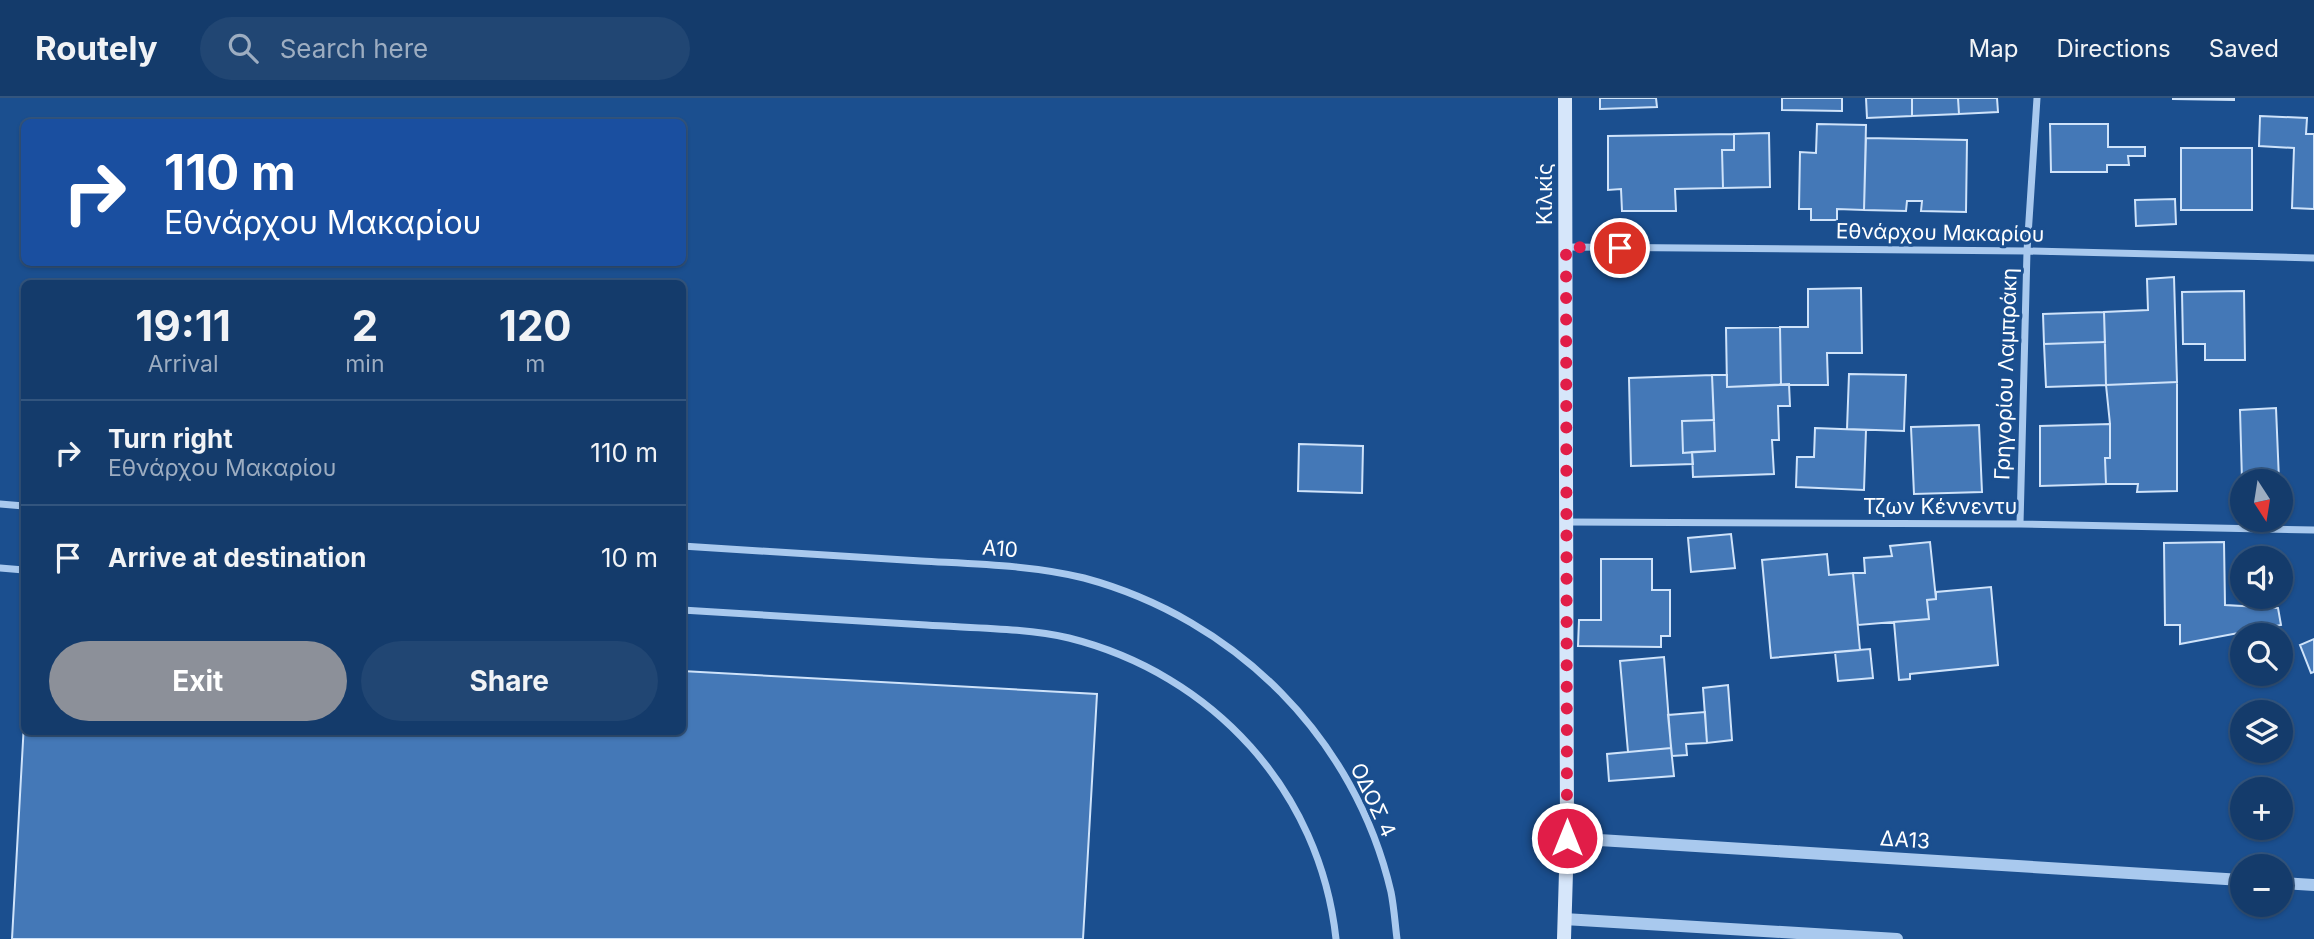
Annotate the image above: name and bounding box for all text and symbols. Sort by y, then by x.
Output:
search box [200,17,690,80]
text: Routely [35,28,158,68]
icon: search [224,29,262,67]
text: Search here [280,33,428,64]
text: Map [1969,34,2018,63]
text: Directions [2056,34,2171,63]
text: Saved [2209,34,2279,63]
text: 110 m [164,143,296,202]
icon: right [49,147,140,238]
street label: Κιλκίς [1532,163,1557,225]
text: Εθνάρχου Μακαρίου [164,203,482,242]
pin [1590,218,1650,278]
street label: Εθνάρχου Μακαρίου [1836,218,2044,247]
icon: arrive [1601,229,1639,267]
street label: Γρηγορίου Λαμπράκη [1989,267,2022,481]
text: 19:11 [135,300,231,351]
text: 2 [352,300,378,351]
text: 120 [499,300,572,351]
text: Arrival [148,350,218,378]
text: min [345,350,385,378]
text: m [525,350,545,378]
text: Turn right [108,423,233,454]
icon: right [49,434,87,472]
text: 110 m [590,437,658,468]
text: Εθνάρχου Μακαρίου [108,454,336,482]
north arrow [2230,469,2292,532]
map controls [2230,469,2293,917]
street label: Τζων Κέννεντυ [1863,494,2017,519]
street label: Α10 [981,534,1019,563]
icon: arrive [49,539,87,577]
text: Arrive at destination [108,542,367,573]
text: 10 m [601,542,658,573]
button: sound [2230,546,2293,609]
button: search [2230,623,2293,686]
button: Exit [49,641,347,721]
button: Share [361,641,658,721]
button: layers [2230,700,2293,763]
street label: ΟΔΟΣ 4 [1345,759,1401,841]
button: + [2230,777,2293,840]
position arrow [1530,801,1604,875]
street label: ΔΑ13 [1879,825,1931,854]
button: − [2230,854,2293,917]

